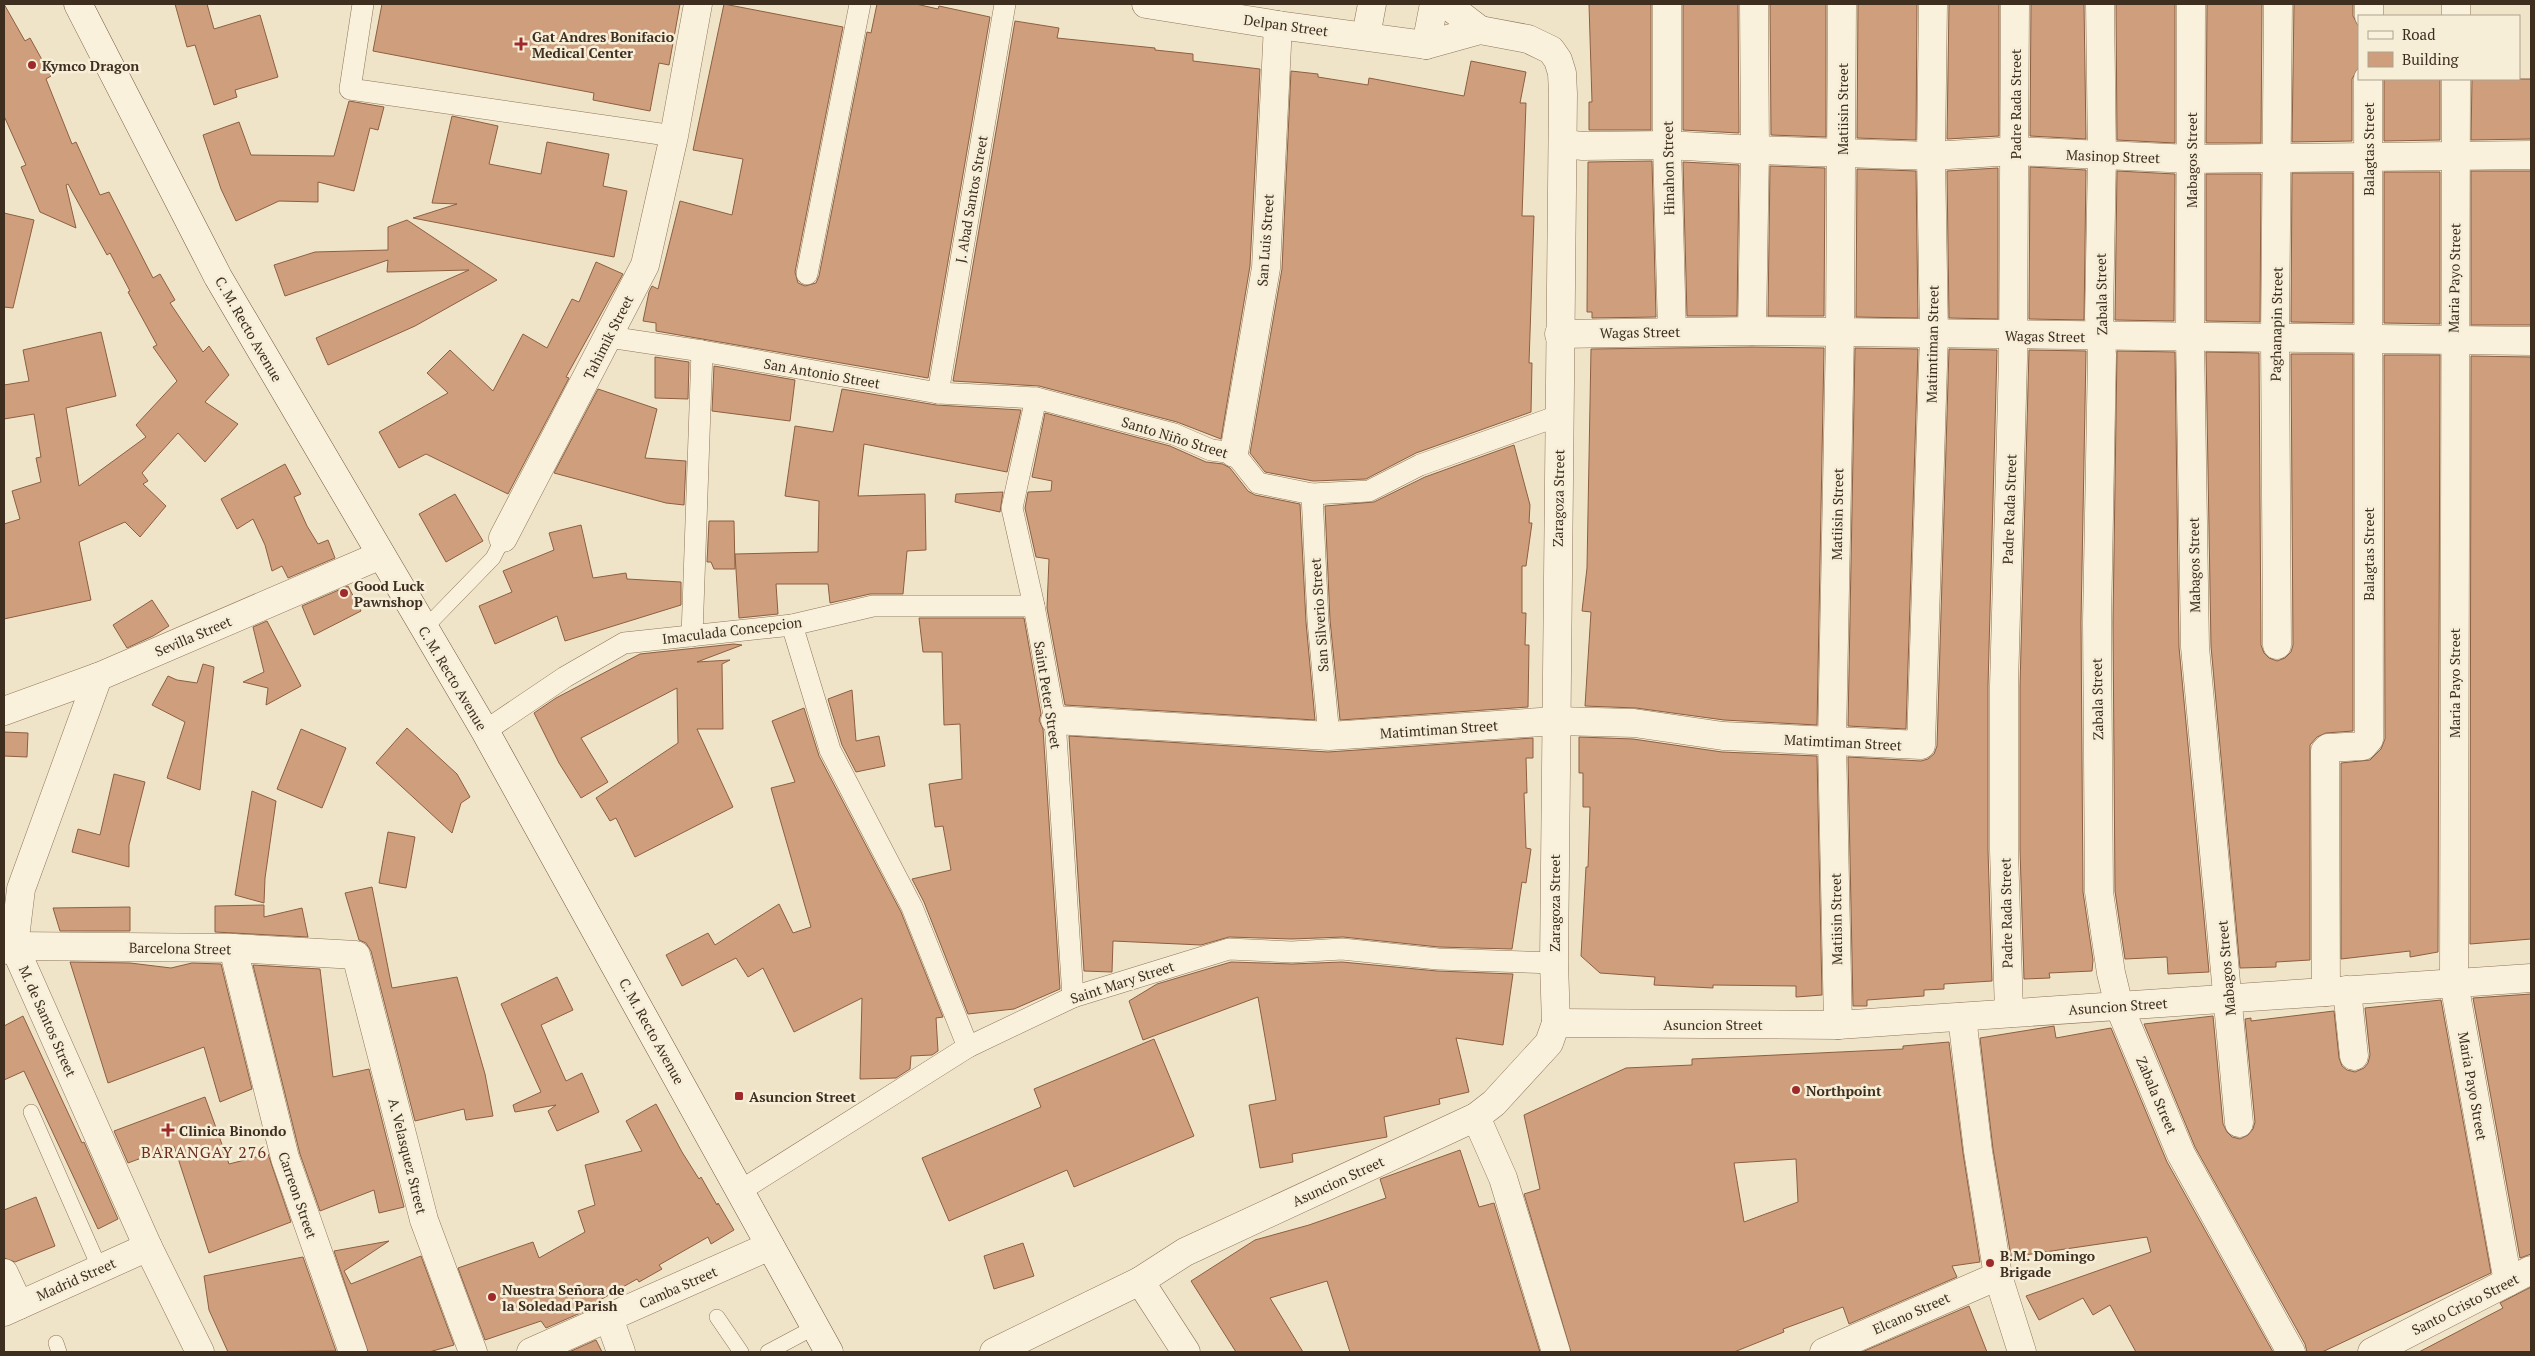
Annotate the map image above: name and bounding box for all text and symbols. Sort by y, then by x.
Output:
street label: Delpan Street [1242,10,1330,40]
legend [2358,15,2520,80]
text: Road [2402,24,2435,44]
place label: Gat Andres Bonifacio Medical Center [532,27,674,62]
marker: Gat Andres Bonifacio Medical Center [514,37,528,51]
street label: Padre Rada Street [2006,48,2025,159]
text: Building [2402,49,2460,69]
place label: Kymco Dragon [42,56,139,75]
marker: Kymco Dragon [26,59,38,71]
street label: Matiisin Street [1833,62,1852,155]
street label: Balagtas Street [2359,101,2378,196]
street label: Mabagos Street [2182,111,2201,208]
street label: Hinahon Street [1658,120,1678,216]
street label: J. Abad Santos Street [950,133,992,264]
street label: Masinop Street [2066,145,2161,167]
street label: San Luis Street [1252,192,1278,287]
street label: Maria Payo Street [2444,222,2464,333]
street label: Zabala Street [2091,252,2111,335]
street label: Paghanapin Street [2266,266,2287,381]
street label: C. M. Recto Avenue [211,273,287,385]
street label: Matimtiman Street [1921,284,1943,403]
street label: Tahimik Street [579,291,638,382]
street label: Wagas Street [1600,322,1681,342]
street label: Wagas Street [2005,326,2086,346]
street label: San Antonio Street [762,353,882,393]
street label: Santo Niño Street [1119,412,1231,462]
street label: Zaragoza Street [1548,448,1568,547]
street label: Padre Rada Street [1998,453,2020,565]
street label: Matiisin Street [1827,467,1847,560]
street label: Balagtas Street [2359,506,2378,601]
street label: Mabagos Street [2184,516,2204,613]
street label: San Silverio Street [1305,557,1332,673]
place label: Good Luck Pawnshop [354,576,425,611]
marker: Good Luck Pawnshop [338,587,350,599]
street label: Sevilla Street [152,611,235,661]
street label: Imaculada Concepcion [661,612,804,648]
street label: C. M. Recto Avenue [414,622,492,734]
street label: Maria Payo Street [2445,627,2464,738]
street label: Saint Peter Street [1030,640,1066,751]
street label: Zabala Street [2087,657,2107,740]
street label: Matimtiman Street [1379,715,1499,743]
street label: Matimtiman Street [1783,729,1903,755]
street label: Zaragoza Street [1545,853,1564,952]
street label: Padre Rada Street [1996,857,2016,968]
street label: Matiisin Street [1826,872,1846,965]
street label: Mabagos Street [2212,919,2240,1017]
street label: Barcelona Street [129,938,232,958]
street label: Saint Mary Street [1068,956,1177,1008]
street label: M. de Santos Street [15,962,81,1080]
street label: C. M. Recto Avenue [615,974,689,1088]
street label: Asuncion Street [2068,993,2169,1019]
street label: Asuncion Street [1663,1015,1764,1034]
street label: Maria Payo Street [2454,1030,2492,1143]
street label: Zabala Street [2132,1053,2182,1137]
place label: Northpoint [1806,1081,1882,1100]
marker: Northpoint [1790,1084,1802,1096]
place label: Asuncion Street [749,1087,856,1106]
marker: Asuncion Street [733,1090,745,1102]
street label: A. Velasquez Street [384,1096,432,1217]
place label: Clinica Binondo [179,1121,286,1140]
marker: Clinica Binondo [161,1123,175,1137]
district label: BARANGAY 276 [141,1141,267,1163]
street label: Carreon Street [274,1149,322,1242]
street label: Asuncion Street [1289,1151,1388,1211]
place label: B.M. Domingo Brigade [2000,1246,2095,1281]
street label: Madrid Street [33,1253,119,1305]
marker: B.M. Domingo Brigade [1984,1257,1996,1269]
street label: Camba Street [636,1261,721,1313]
street label: Santo Cristo Street [2408,1268,2522,1339]
place label: Nuestra Señora de la Soledad Parish [502,1280,625,1315]
street label: Elcano Street [1869,1287,1953,1339]
marker: Nuestra Señora de la Soledad Parish [486,1291,498,1303]

